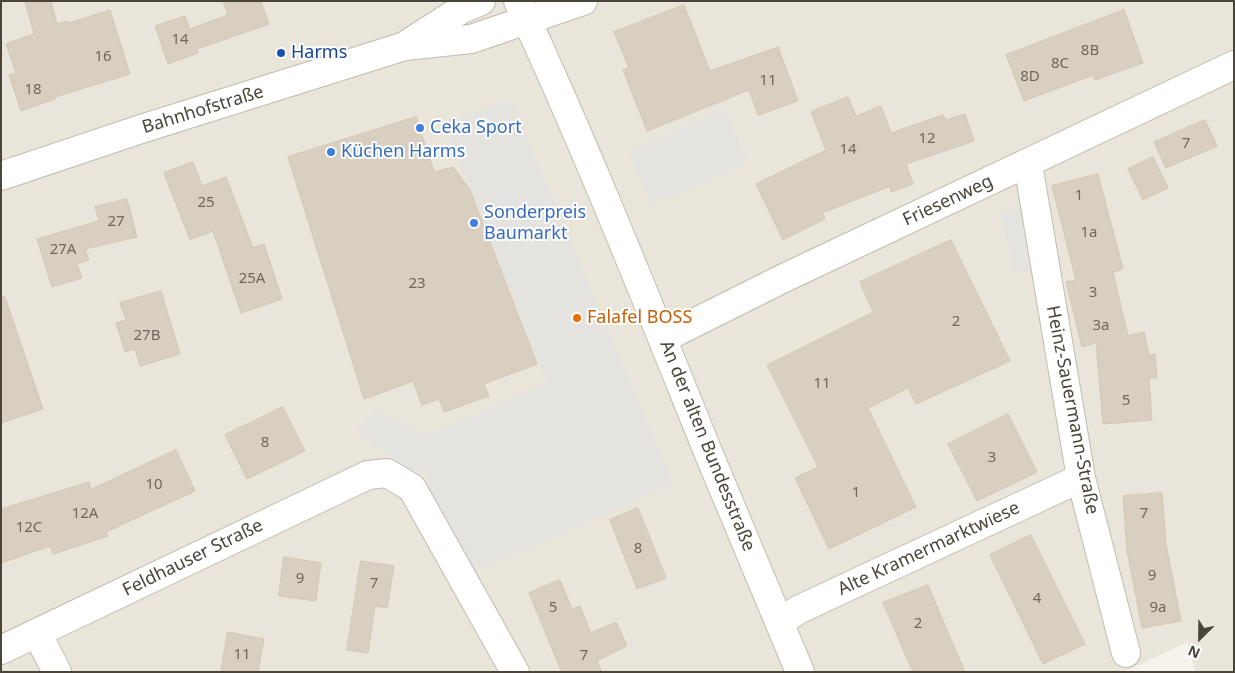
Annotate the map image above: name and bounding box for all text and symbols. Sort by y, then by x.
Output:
house number: 14 [171,31,189,49]
place label: Harms [291,42,347,64]
house number: 8B [1081,42,1099,60]
marker: Harms [275,47,287,59]
house number: 16 [94,48,112,66]
house number: 8C [1051,55,1069,73]
house number: 8D [1020,68,1040,86]
house number: 11 [759,72,777,90]
house number: 18 [24,81,42,99]
street label: Bahnhofstraße [140,81,266,139]
place label: Ceka Sport [430,117,522,139]
marker: Ceka Sport [414,122,426,134]
house number: 12 [918,130,936,148]
house number: 7 [1182,135,1190,153]
place label: Küchen Harms [341,141,465,163]
house number: 14 [839,141,857,159]
marker: Küchen Harms [325,146,337,158]
street label: Friesenweg [900,171,996,231]
house number: 1 [1075,187,1083,205]
house number: 25 [197,194,215,212]
place label: Sonderpreis Baumarkt [484,202,586,244]
house number: 27 [107,213,125,231]
marker: Sonderpreis Baumarkt [468,217,480,229]
house number: 1a [1081,224,1097,242]
house number: 27A [50,241,76,259]
house number: 25A [239,270,265,288]
house number: 23 [408,275,426,293]
house number: 3 [1089,284,1097,302]
street label: Heinz-Sauermann-Straße [1041,304,1103,516]
place label: Falafel BOSS [587,307,692,329]
marker: Falafel BOSS [571,312,583,324]
house number: 2 [952,313,960,331]
house number: 3a [1093,317,1109,335]
house number: 27B [134,327,160,345]
street label: An der alten Bundesstraße [655,337,759,555]
house number: 11 [813,375,831,393]
house number: 5 [1122,392,1130,410]
house number: 8 [261,434,269,452]
house number: 3 [988,449,996,467]
house number: 10 [145,476,163,494]
house number: 1 [852,484,860,502]
street label: Alte Kramermarktwiese [835,497,1023,601]
house number: 12A [72,505,98,523]
house number: 7 [1140,505,1148,523]
street label: Feldhauser Straße [119,515,267,601]
house number: 12C [16,519,42,537]
house number: 8 [634,540,642,558]
house number: 9 [1148,567,1156,585]
house number: 9 [296,570,304,588]
house number: 7 [370,575,378,593]
house number: 4 [1033,590,1041,608]
house number: 5 [549,599,557,617]
house number: 9a [1150,599,1166,617]
north arrow [1175,613,1225,663]
house number: 2 [914,615,922,633]
text: N [1185,641,1203,663]
house number: 11 [233,646,251,664]
house number: 7 [580,647,588,665]

